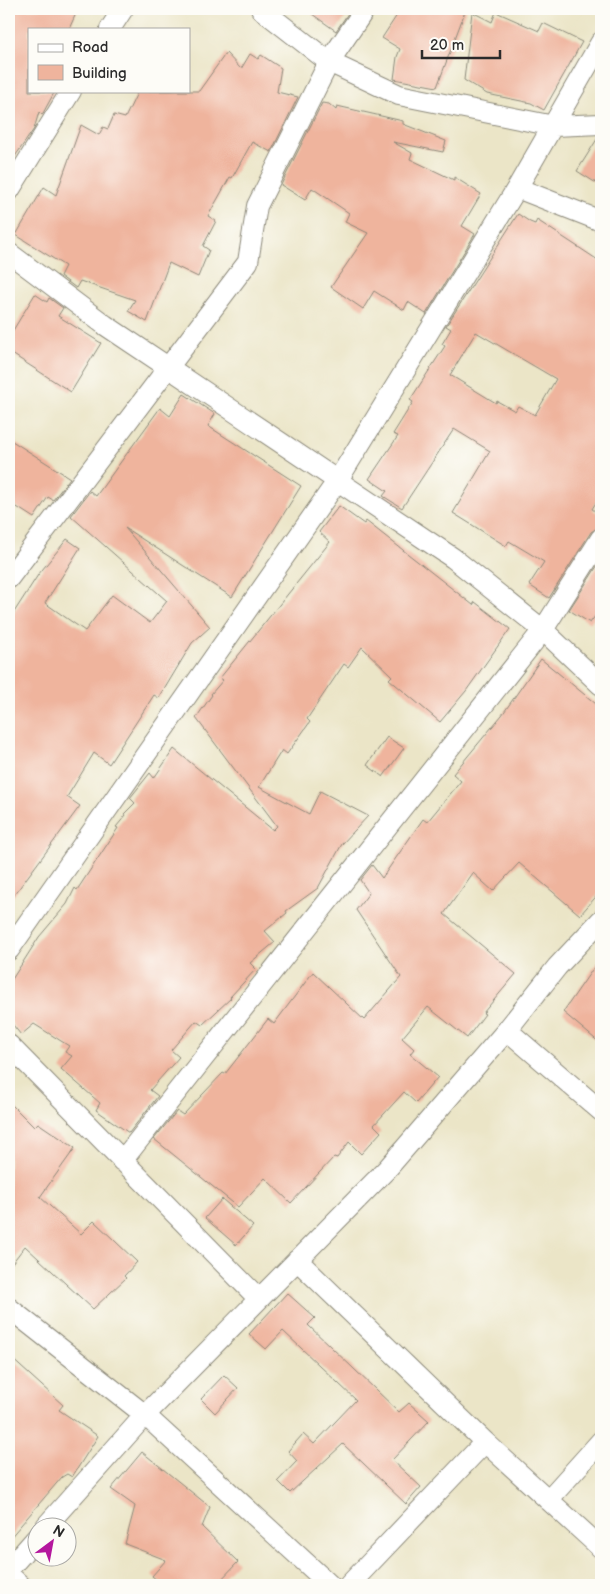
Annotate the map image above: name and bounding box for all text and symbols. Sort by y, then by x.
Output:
legend [28,28,190,92]
scale bar [422,28,500,60]
text: 20 m [430,36,464,55]
text: Road [72,38,108,57]
text: Building [72,64,127,83]
north arrow [28,1516,78,1566]
text: N [50,1521,68,1541]

